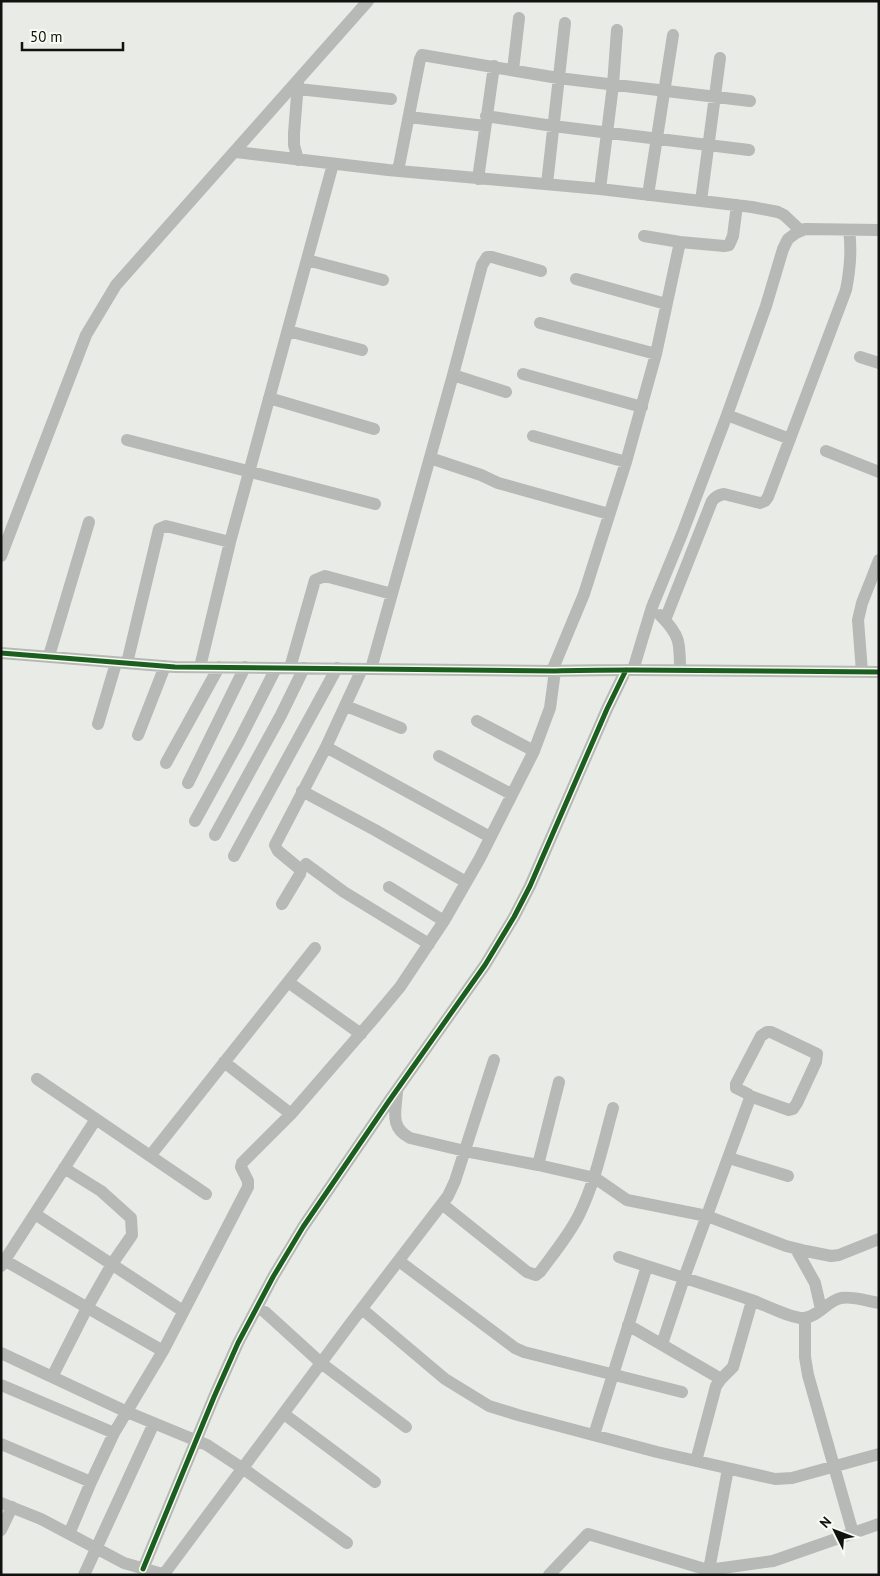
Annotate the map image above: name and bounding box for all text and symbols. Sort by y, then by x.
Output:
scale bar [22,20,124,52]
text: 50 m [30,27,63,46]
north arrow [810,1506,860,1556]
text: N [816,1513,835,1532]

